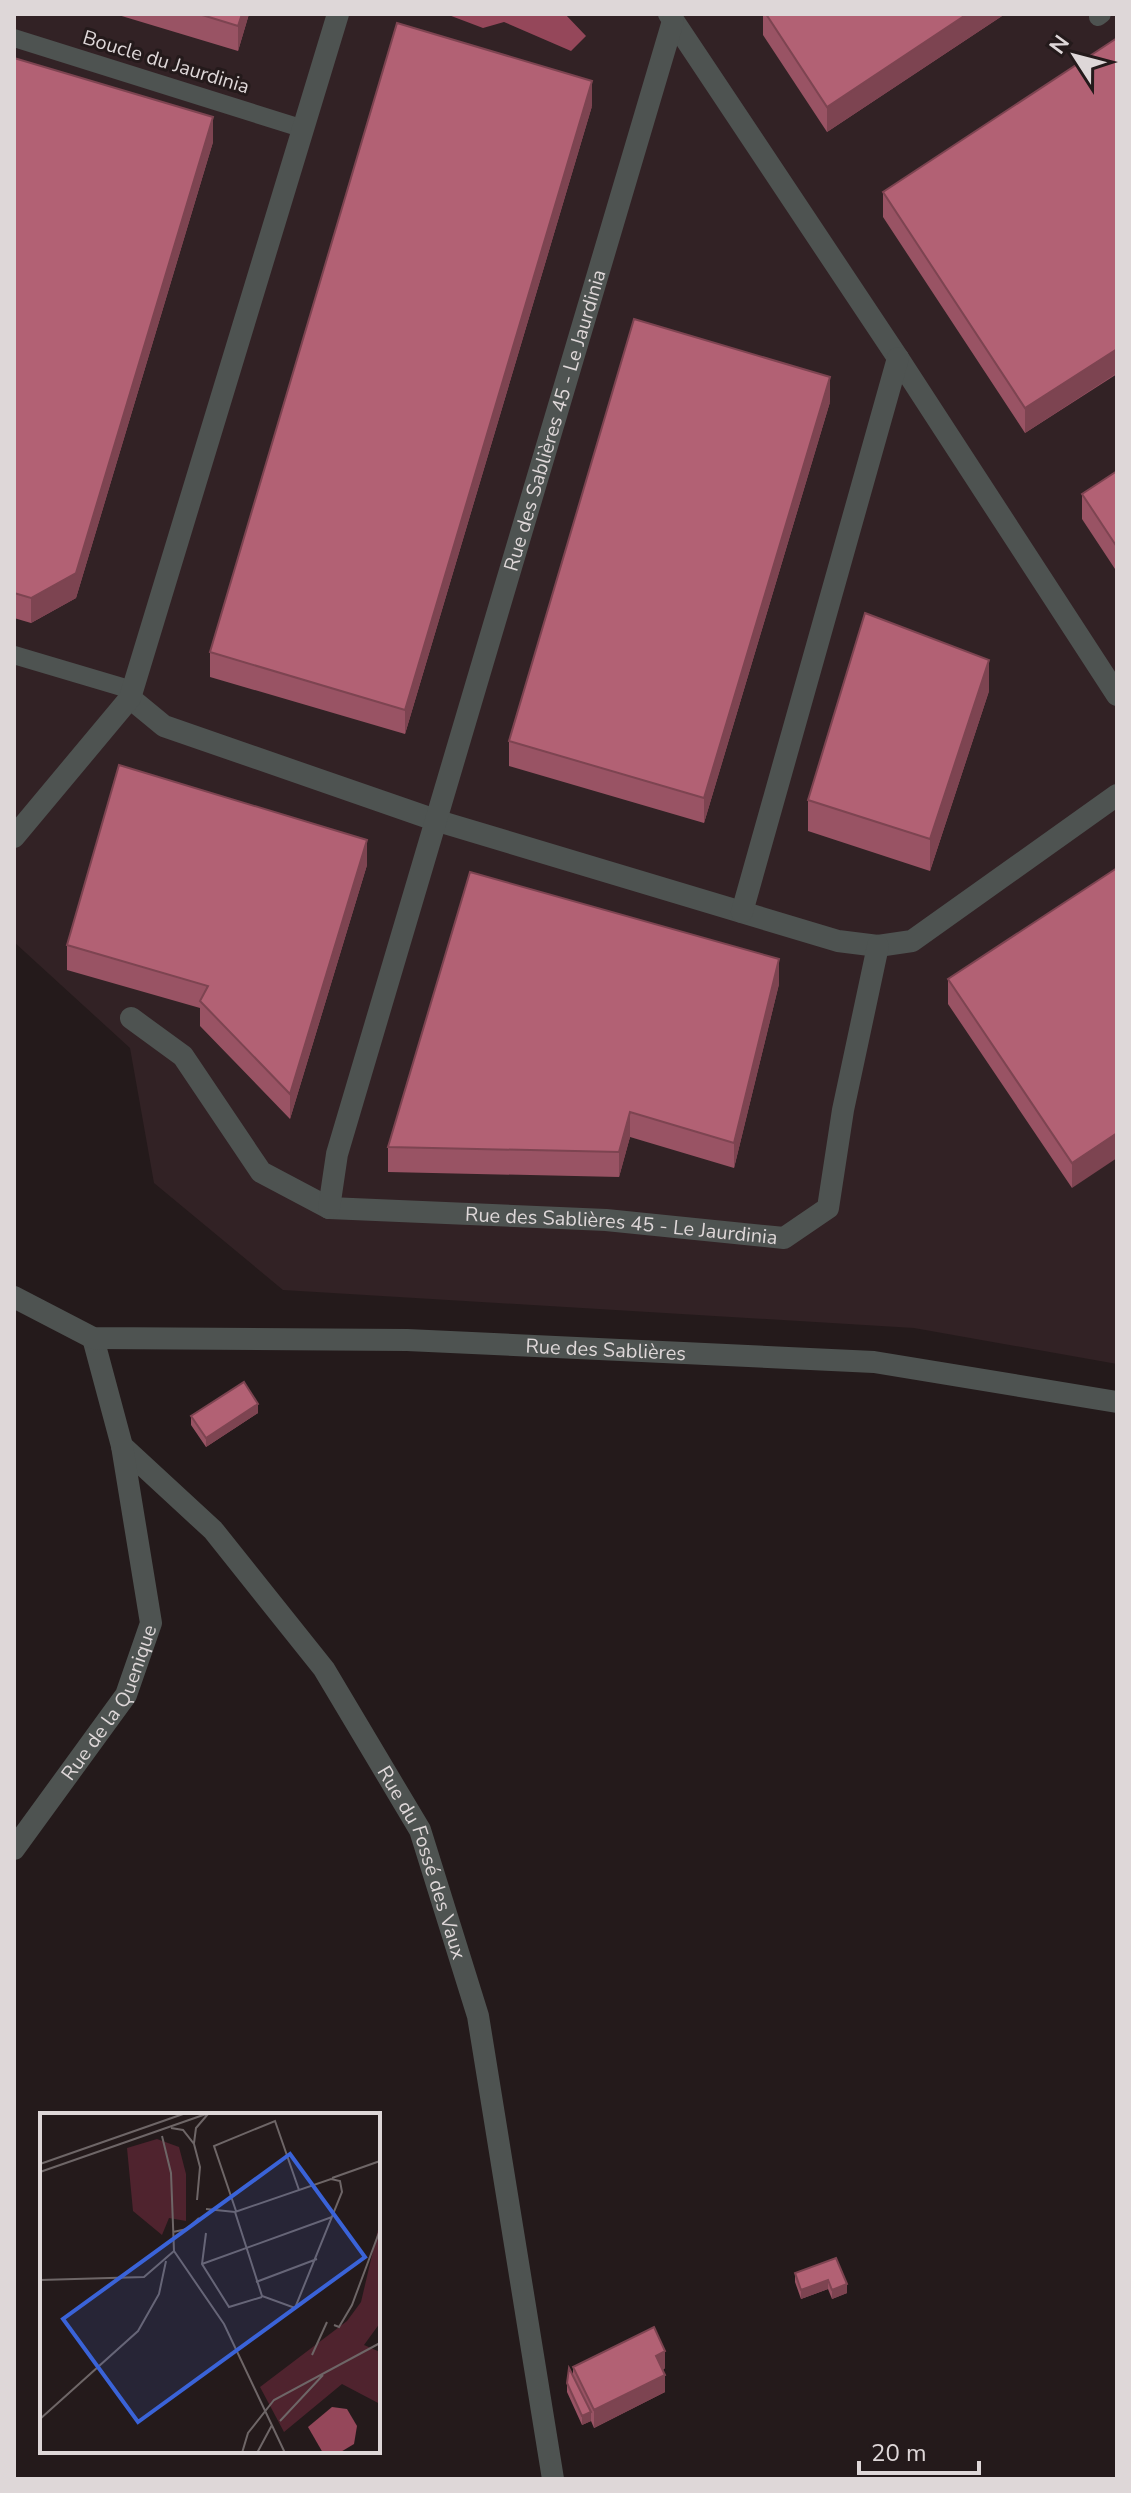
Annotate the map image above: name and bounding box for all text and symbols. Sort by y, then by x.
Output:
north arrow [1035,16,1115,96]
street label: Boucle du Jaurdinia [79,24,253,100]
text: N [1043,29,1077,60]
street label: Rue des Sablières 45 - Le Jaurdinia [497,266,612,574]
street label: Rue des Sablières 45 - Le Jaurdinia [464,1200,779,1251]
street label: Rue des Sablières [525,1332,687,1367]
street label: Rue de la Quenique [55,1621,163,1786]
street label: Rue du Fossé des Vaux [371,1761,473,1963]
inset map [40,2113,380,2453]
scale bar [859,2425,979,2475]
text: 20 m [871,2437,927,2469]

